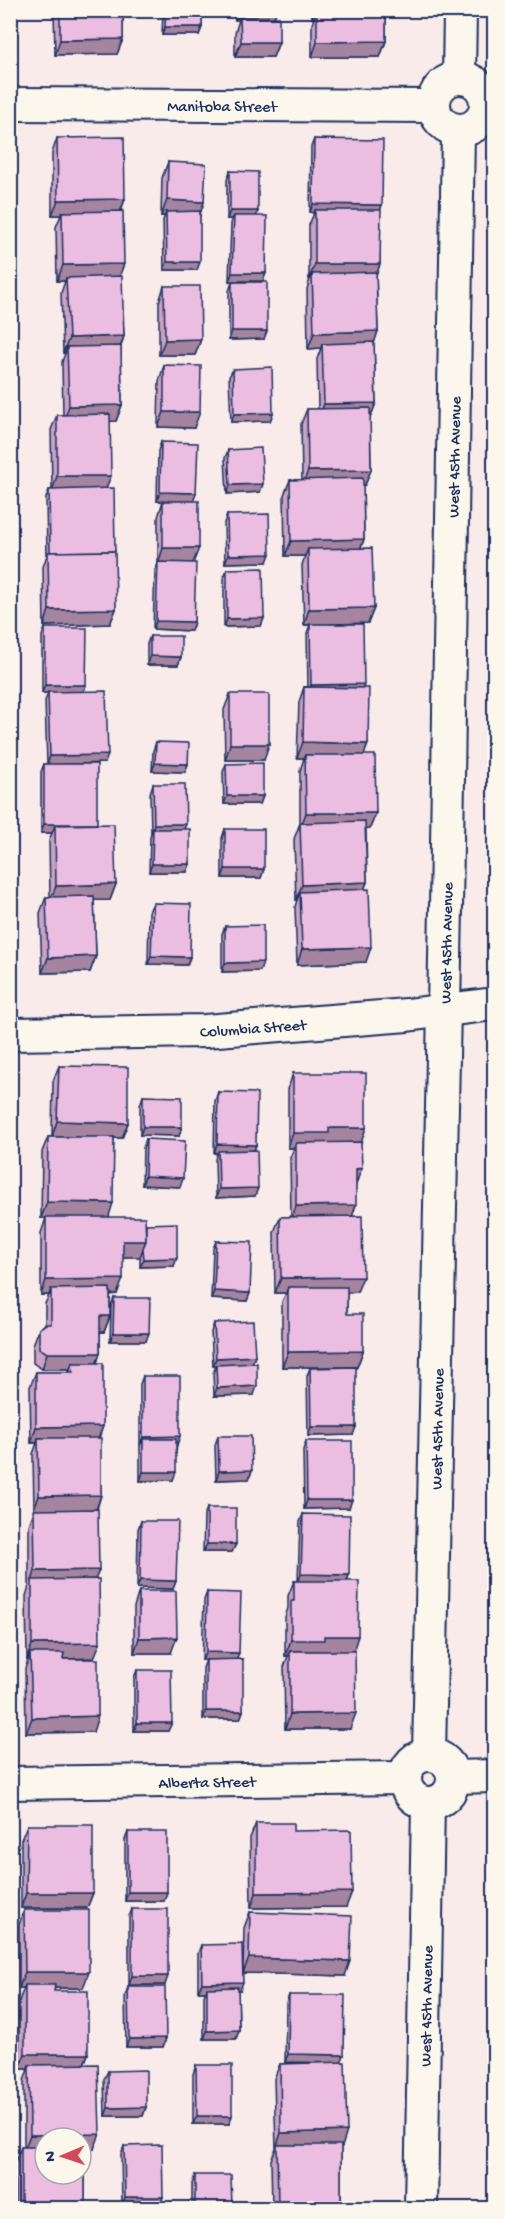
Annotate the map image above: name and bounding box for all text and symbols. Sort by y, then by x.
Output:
street label: Manitoba Street [167,99,278,118]
street label: West 45th Avenue [446,396,467,518]
street label: West 45th Avenue [438,882,459,1004]
street label: Columbia Street [199,1017,309,1044]
street label: West 45th Avenue [429,1368,450,1490]
street label: Alberta Street [158,1774,257,1795]
street label: West 45th Avenue [418,1945,439,2067]
north arrow [33,2126,93,2186]
text: N [42,2150,61,2162]

